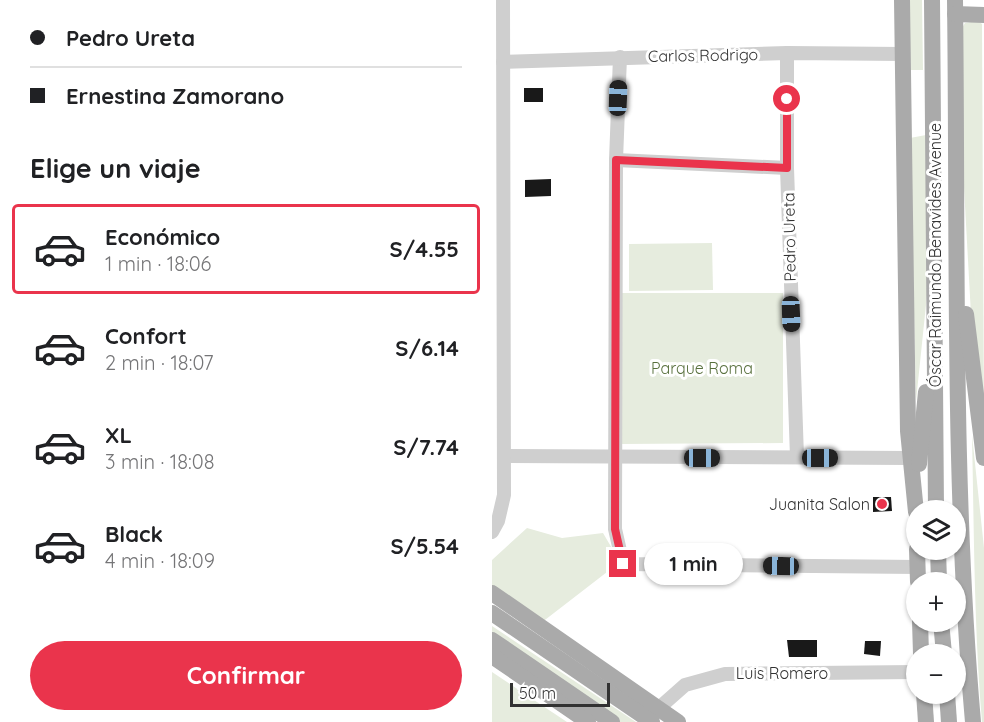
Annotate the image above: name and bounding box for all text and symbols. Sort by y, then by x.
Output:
text: Pedro Ureta [66,24,195,52]
street label: Carlos Rodrigo [648,44,758,66]
car [608,80,628,116]
text: Ernestina Zamorano [66,82,284,110]
route start [773,85,800,112]
street label: Óscar Raimundo Benavides Avenue [925,123,945,387]
text: Elige un viaje [30,151,201,185]
street label: Pedro Ureta [778,192,800,282]
icon: car [33,222,87,276]
text: Económico [105,223,220,251]
text: S/4.55 [390,235,459,263]
text: 1 min · 18:06 [105,251,211,276]
car [781,296,801,332]
icon: car [33,321,87,375]
text: Confort [105,322,187,350]
text: S/6.14 [395,334,459,362]
text: 2 min · 18:07 [105,350,213,375]
park label: Parque Roma [651,358,753,378]
icon: car [33,420,87,474]
text: XL [105,421,132,449]
text: S/7.74 [393,433,459,461]
text: 3 min · 18:08 [105,449,214,474]
car [684,449,720,467]
car [802,449,838,467]
place label: Juanita Salon [769,494,870,514]
marker: Juanita Salon [875,497,889,511]
map controls [906,500,966,704]
button: layers [906,500,966,560]
icon: car [33,519,87,573]
text: Black [105,520,163,548]
text: S/5.54 [390,532,459,560]
callout: 1 min [644,543,743,585]
text: 4 min · 18:09 [105,548,215,573]
route end [609,550,636,577]
text: 1 min [669,551,718,576]
car [763,557,799,575]
button: + [906,572,966,632]
button: Confirmar [30,641,462,710]
button: − [906,644,966,704]
street label: Luis Romero [736,663,828,683]
scale bar [510,680,610,708]
text: 50 m [519,683,556,703]

